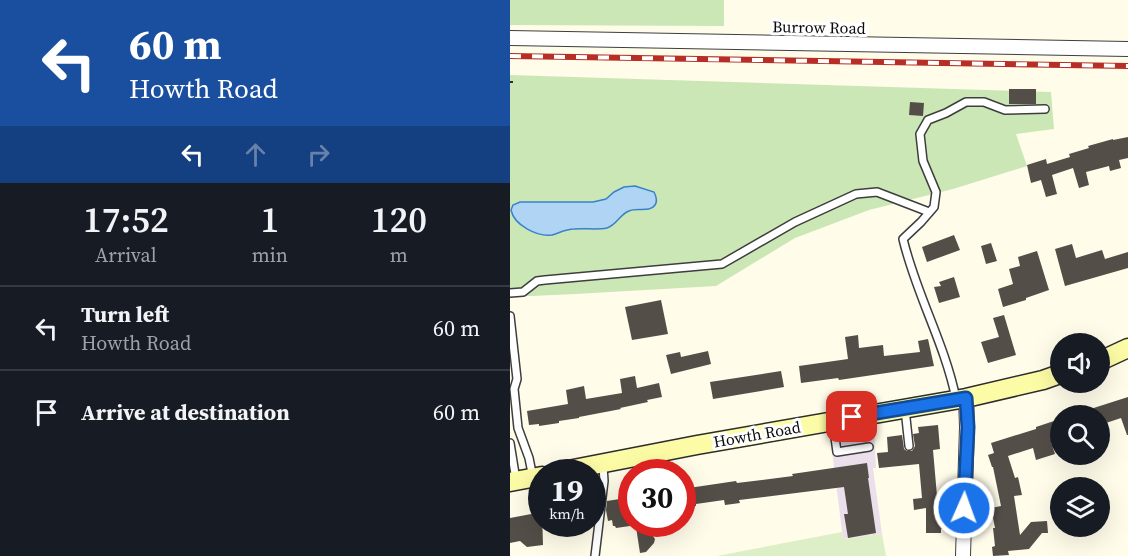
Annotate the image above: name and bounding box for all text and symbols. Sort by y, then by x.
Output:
text: 60 m [129,15,222,73]
street label: Burrow Road [772,15,866,39]
icon: left [30,24,108,102]
text: Howth Road [129,70,278,107]
icon: left [176,138,209,171]
icon: ahead [239,138,272,171]
icon: right [302,138,335,171]
text: 17:52 [83,195,169,244]
text: 1 [260,195,279,244]
text: 120 [371,195,427,244]
text: Arrival [95,241,157,269]
text: min [252,241,288,269]
text: m [390,241,408,269]
text: Turn left [81,299,169,329]
icon: left [30,312,63,345]
text: 60 m [433,313,480,343]
text: Howth Road [81,329,191,357]
map controls [1050,333,1110,537]
button: sound [1050,333,1110,393]
pin [826,391,877,442]
icon: arrive [30,396,63,429]
text: Arrive at destination [81,397,290,427]
text: 60 m [433,397,480,427]
icon: arrive [835,400,868,433]
button: search [1050,405,1110,465]
street label: Howth Road [712,416,802,452]
speed limit sign: 30 [618,459,696,537]
text: 19 [551,470,583,511]
position arrow [932,476,996,540]
button: layers [1050,477,1110,537]
text: km/h [549,503,585,524]

